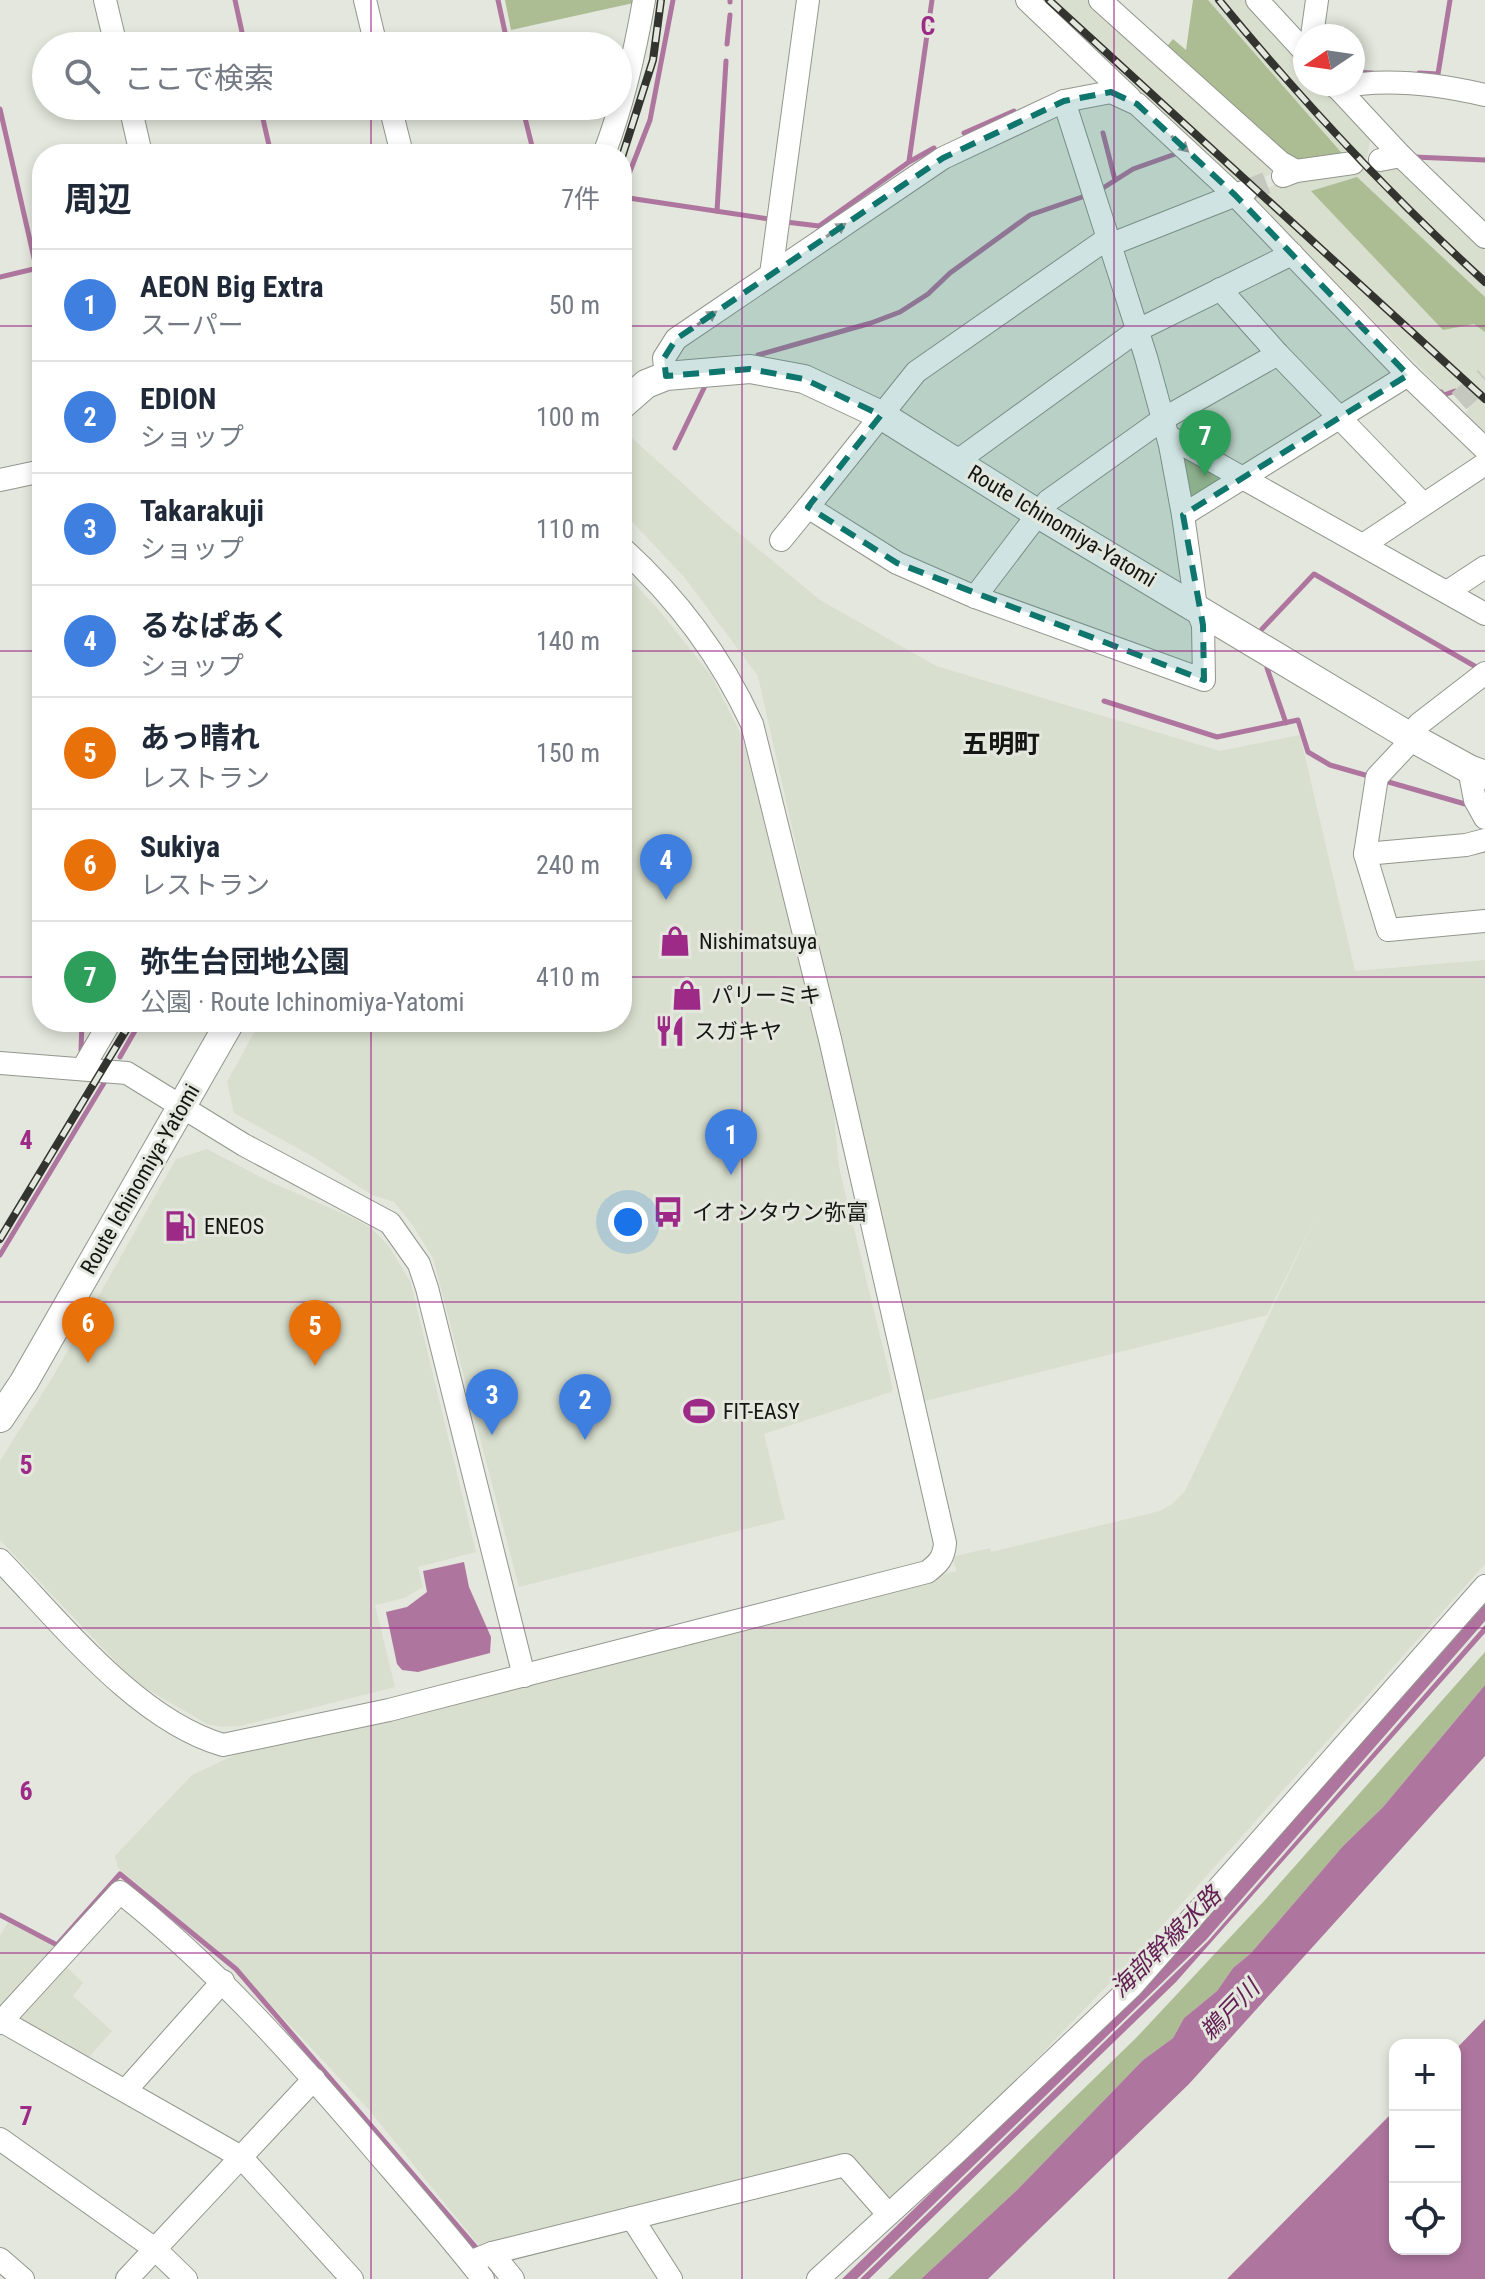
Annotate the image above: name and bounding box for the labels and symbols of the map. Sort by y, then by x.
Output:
text: C [921,11,936,41]
north arrow [1293,24,1365,96]
one-way arrow [1170,134,1189,152]
one-way arrow [825,223,846,238]
one-way arrow [697,311,718,326]
pin: 7 [1179,410,1231,476]
street label: Route Ichinomiya-Yatomi [963,460,1161,592]
district label: 五明町 [962,729,1040,759]
pin: 4 [640,834,692,900]
shop icon: Nishimatsuya [658,924,692,958]
place label: Nishimatsuya [699,929,817,954]
shop icon: パリーミキ [670,978,704,1012]
place label: パリーミキ [711,983,821,1008]
restaurant icon: スガキヤ [653,1014,687,1048]
place label: スガキヤ [694,1019,782,1044]
street label: Route Ichinomiya-Yatomi [75,1080,205,1278]
pin: 1 [705,1109,757,1175]
text: 4 [19,1125,33,1155]
bus stop icon: イオンタウン弥富 [651,1195,685,1229]
place label: イオンタウン弥富 [692,1200,868,1225]
your location [608,1202,648,1242]
fuel station icon: ENEOS [163,1209,197,1243]
place label: ENEOS [204,1214,264,1239]
pin: 6 [62,1297,114,1363]
pin: 5 [289,1300,341,1366]
pin: 3 [466,1369,518,1435]
pin: 2 [559,1374,611,1440]
sports icon: FIT-EASY [682,1394,716,1428]
place label: FIT-EASY [723,1399,800,1424]
text: 5 [19,1450,33,1480]
text: 6 [19,1776,33,1806]
water label: 海部幹線水路 [1105,1880,1228,2003]
water label: 鵜戸川 [1195,1972,1267,2046]
text: 7 [19,2101,33,2131]

